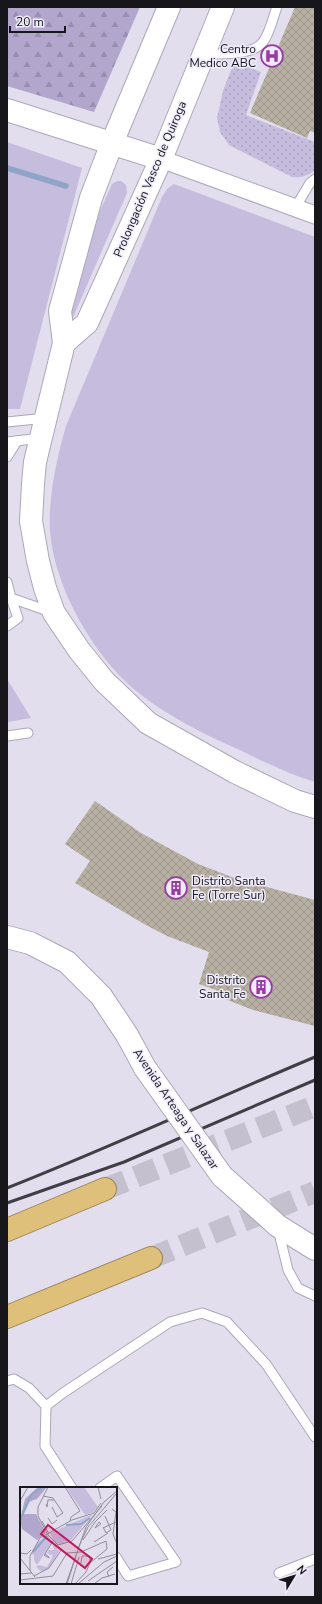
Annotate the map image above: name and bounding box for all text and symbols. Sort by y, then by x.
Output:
scale bar [10,8,65,34]
text: 20 m [16,14,44,30]
place label: Centro Medico ABC [189,41,256,71]
hospital icon: Centro Medico ABC [259,43,285,69]
street label: Prolongación Vasco de Quiroga [110,99,190,259]
place label: Distrito Santa Fe (Torre Sur) [192,873,266,903]
building icon: Distrito Santa Fe (Torre Sur) [163,875,189,901]
place label: Distrito Santa Fe [199,972,246,1002]
building icon: Distrito Santa Fe [248,974,274,1000]
street label: Avenida Arteaga y Salazar [129,1045,223,1173]
inset map [20,1487,117,1584]
north arrow [274,1556,314,1596]
text: N [293,1562,310,1578]

